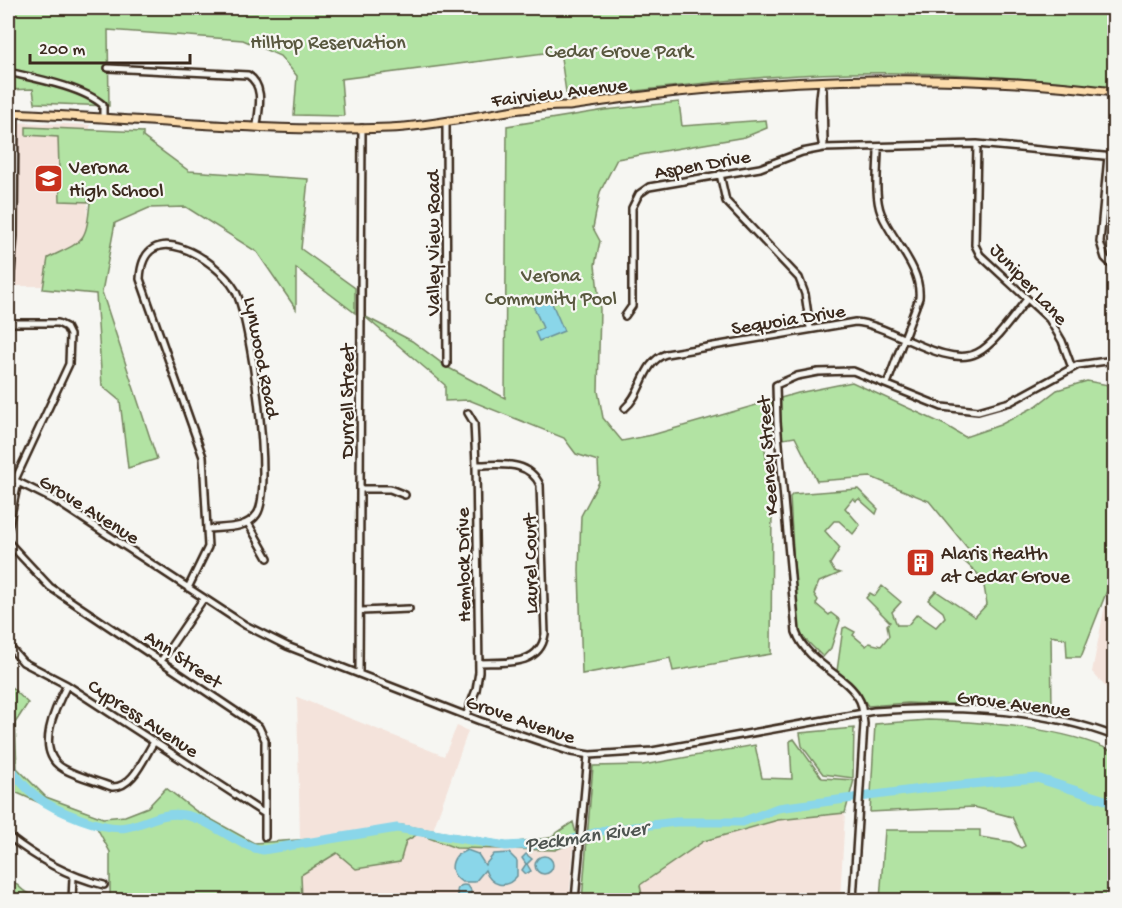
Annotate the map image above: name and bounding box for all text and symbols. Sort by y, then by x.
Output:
scale bar [30,27,190,65]
park label: Hilltop Reservation [250,33,406,56]
text: 200 m [39,40,86,61]
park label: Cedar Grove Park [545,42,695,65]
street label: Fairview Avenue [489,75,629,114]
street label: Aspen Drive [653,147,753,186]
place label: Verona High School [68,158,164,204]
school or university icon: Verona High School [32,162,64,194]
street label: Valley View Road [424,168,447,317]
street label: Juniper Lane [984,239,1072,332]
park label: Verona Community Pool [485,266,617,312]
street label: Lynwood Road [237,295,283,422]
street label: Sequoia Drive [730,301,848,342]
street label: Durrell Street [338,342,361,460]
street label: Keeney Street [754,394,785,516]
street label: Grove Avenue [34,471,143,551]
street label: Hemlock Drive [453,507,478,623]
street label: Laurel Court [520,512,545,614]
place label: Alaris Health at Cedar Grove [941,544,1071,590]
building icon: Alaris Health at Cedar Grove [904,547,936,579]
street label: Ann Street [139,627,227,696]
street label: Cypress Avenue [82,676,202,765]
street label: Grove Avenue [956,687,1072,724]
street label: Grove Avenue [462,692,578,751]
water label: Peckman River [524,817,654,859]

